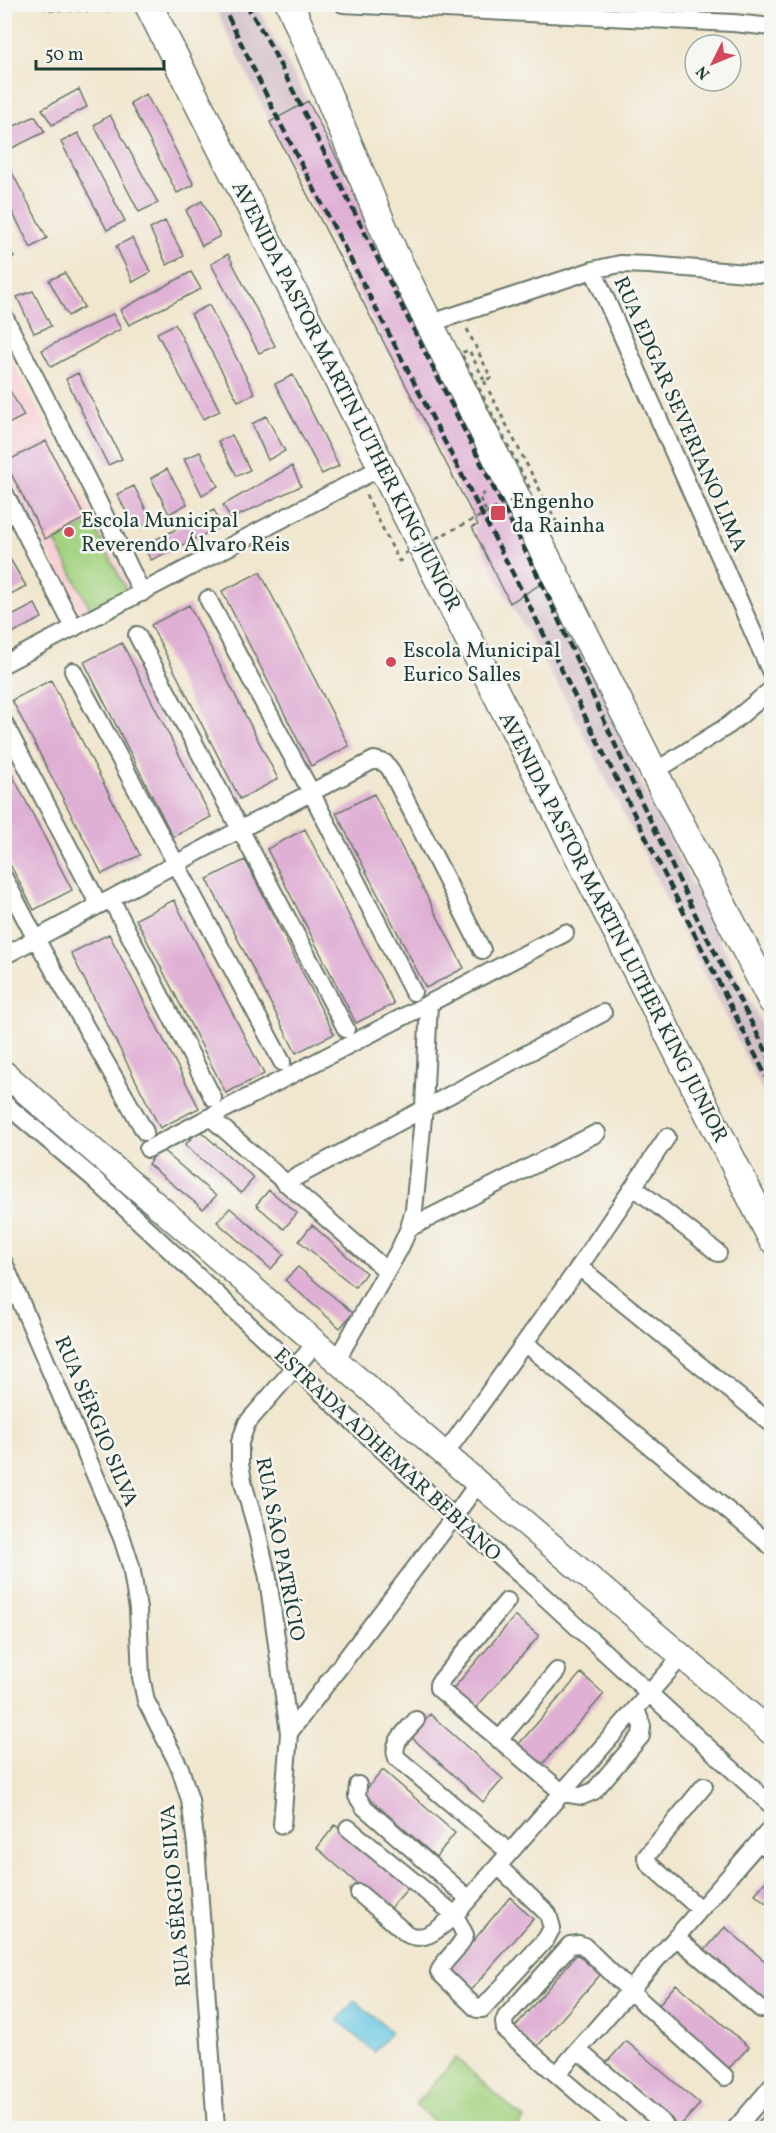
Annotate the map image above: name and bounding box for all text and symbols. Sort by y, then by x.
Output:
scale bar [36,33,164,71]
north arrow [683,33,743,93]
text: 50 m [45,43,84,68]
text: N [691,60,716,84]
street label: AVENIDA PASTOR MARTIN LUTHER KING JUNIOR [224,176,467,617]
street label: RUA EDGAR SEVERIANO LIMA [606,272,754,557]
place label: Engenho da Rainha [512,488,605,541]
marker: Engenho da Rainha [489,504,507,522]
place label: Escola Municipal Reverendo Álvaro Reis [81,507,290,560]
marker: Escola Municipal Reverendo Álvaro Reis [62,525,76,539]
place label: Escola Municipal Eurico Salles [403,637,560,690]
marker: Escola Municipal Eurico Salles [384,655,398,669]
street label: AVENIDA PASTOR MARTIN LUTHER KING JUNIOR [491,707,734,1148]
street label: RUA SÉRGIO SILVA [47,1332,145,1512]
street label: ESTRADA ADHEMAR BEBIANO [267,1342,507,1569]
street label: RUA SÃO PATRÍCIO [247,1455,312,1644]
street label: RUA SÉRGIO SILVA [154,1803,199,1988]

